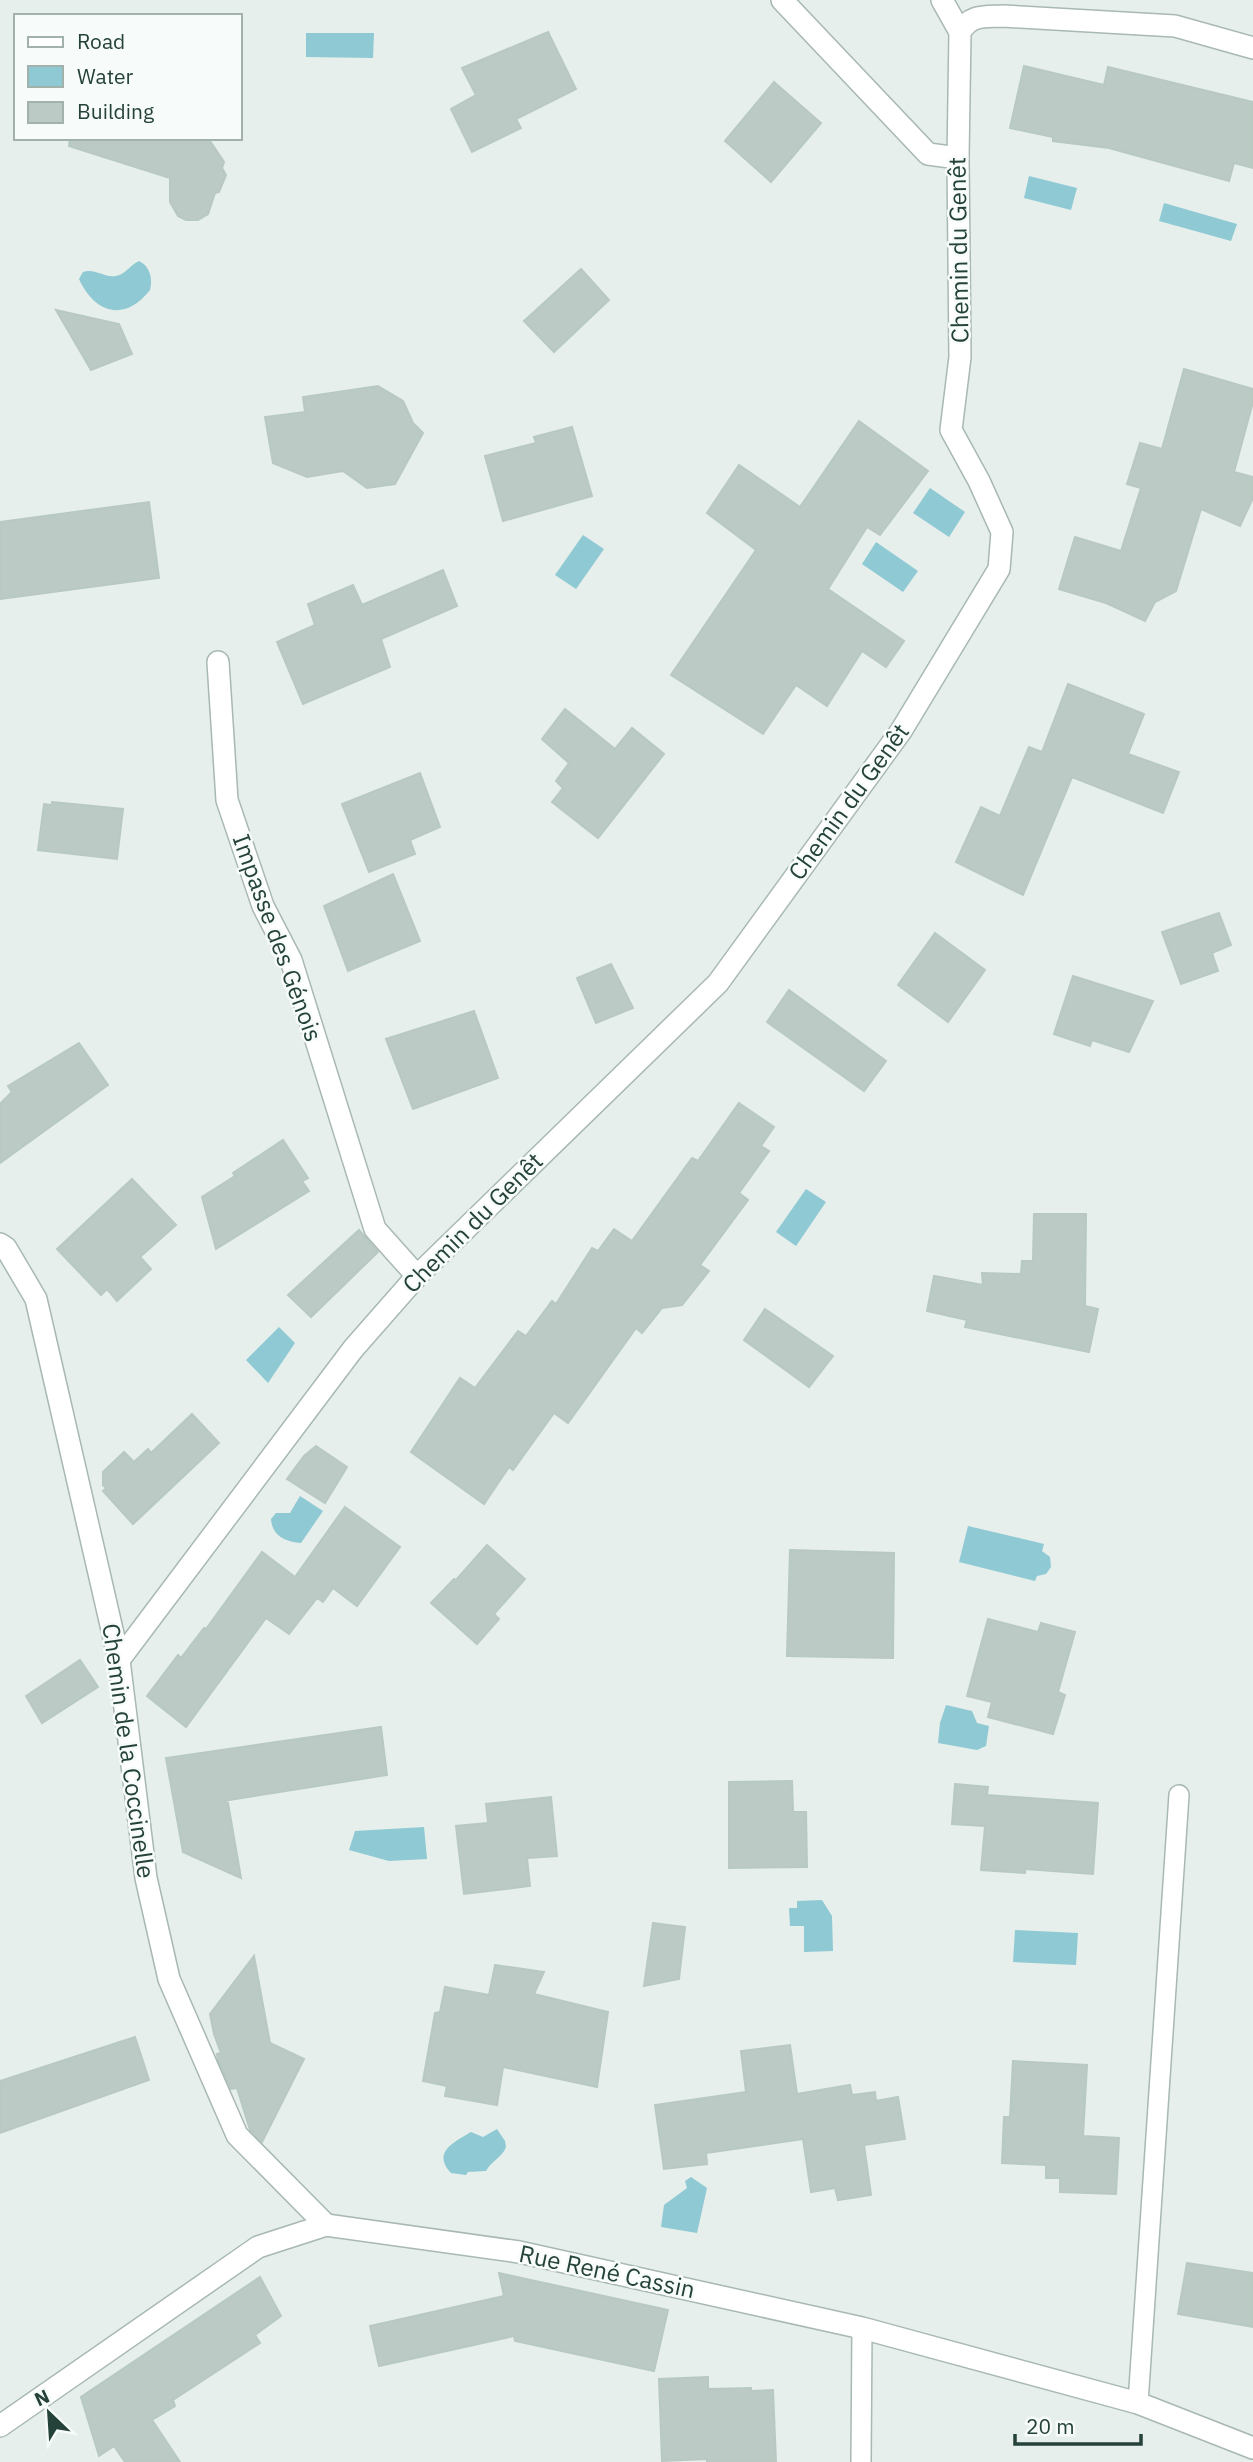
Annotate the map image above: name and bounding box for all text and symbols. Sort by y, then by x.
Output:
legend [14,14,242,140]
text: Road [77,27,125,55]
text: Water [77,62,134,90]
text: Building [77,97,154,125]
street label: Chemin du Genêt [940,157,976,343]
street label: Chemin du Genêt [781,717,916,886]
street label: Impasse des Génois [226,830,330,1046]
street label: Chemin du Genêt [395,1145,549,1299]
street label: Chemin de la Coccinelle [95,1621,163,1880]
street label: Rue René Cassin [516,2237,698,2305]
north arrow [14,2378,84,2448]
text: N [31,2384,53,2411]
scale bar [1015,2402,1141,2446]
text: 20 m [1026,2412,1075,2440]

